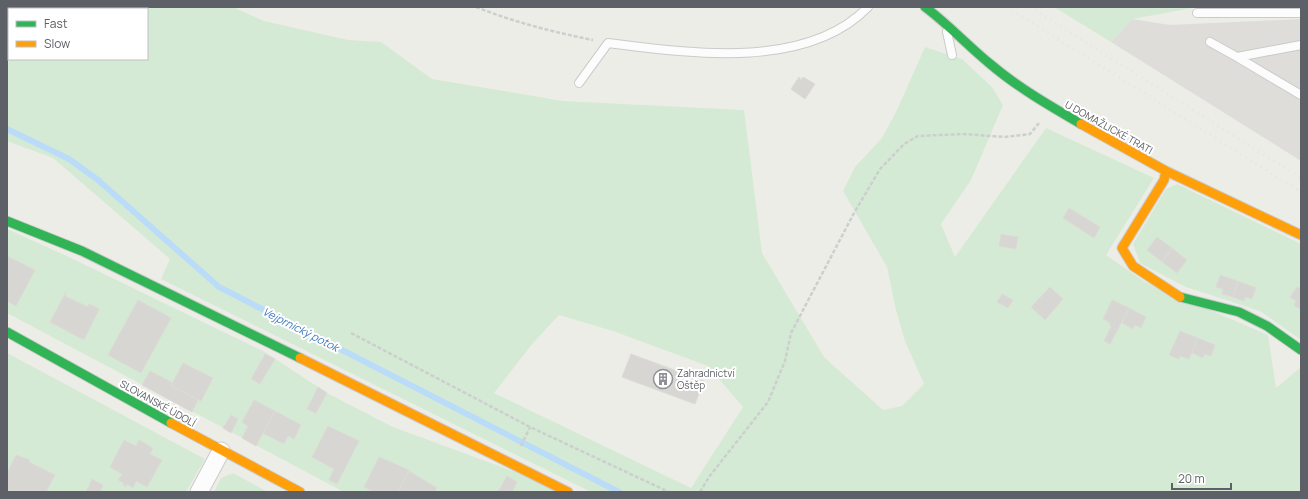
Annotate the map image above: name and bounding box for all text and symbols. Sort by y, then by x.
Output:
legend [8,8,148,60]
text: Fast [44,15,68,32]
text: Slow [44,35,70,52]
street label: U DOMAŽLICKÉ TRATI [1063,97,1155,157]
water label: Vejprnický potok [260,303,343,355]
place label: Zahradnictví Oštěp [677,366,735,392]
building icon: Zahradnictví Oštěp [652,368,674,390]
street label: SLOVANSKÉ ÚDOLÍ [118,376,199,430]
scale bar [1172,465,1231,491]
text: 20 m [1178,470,1205,487]

